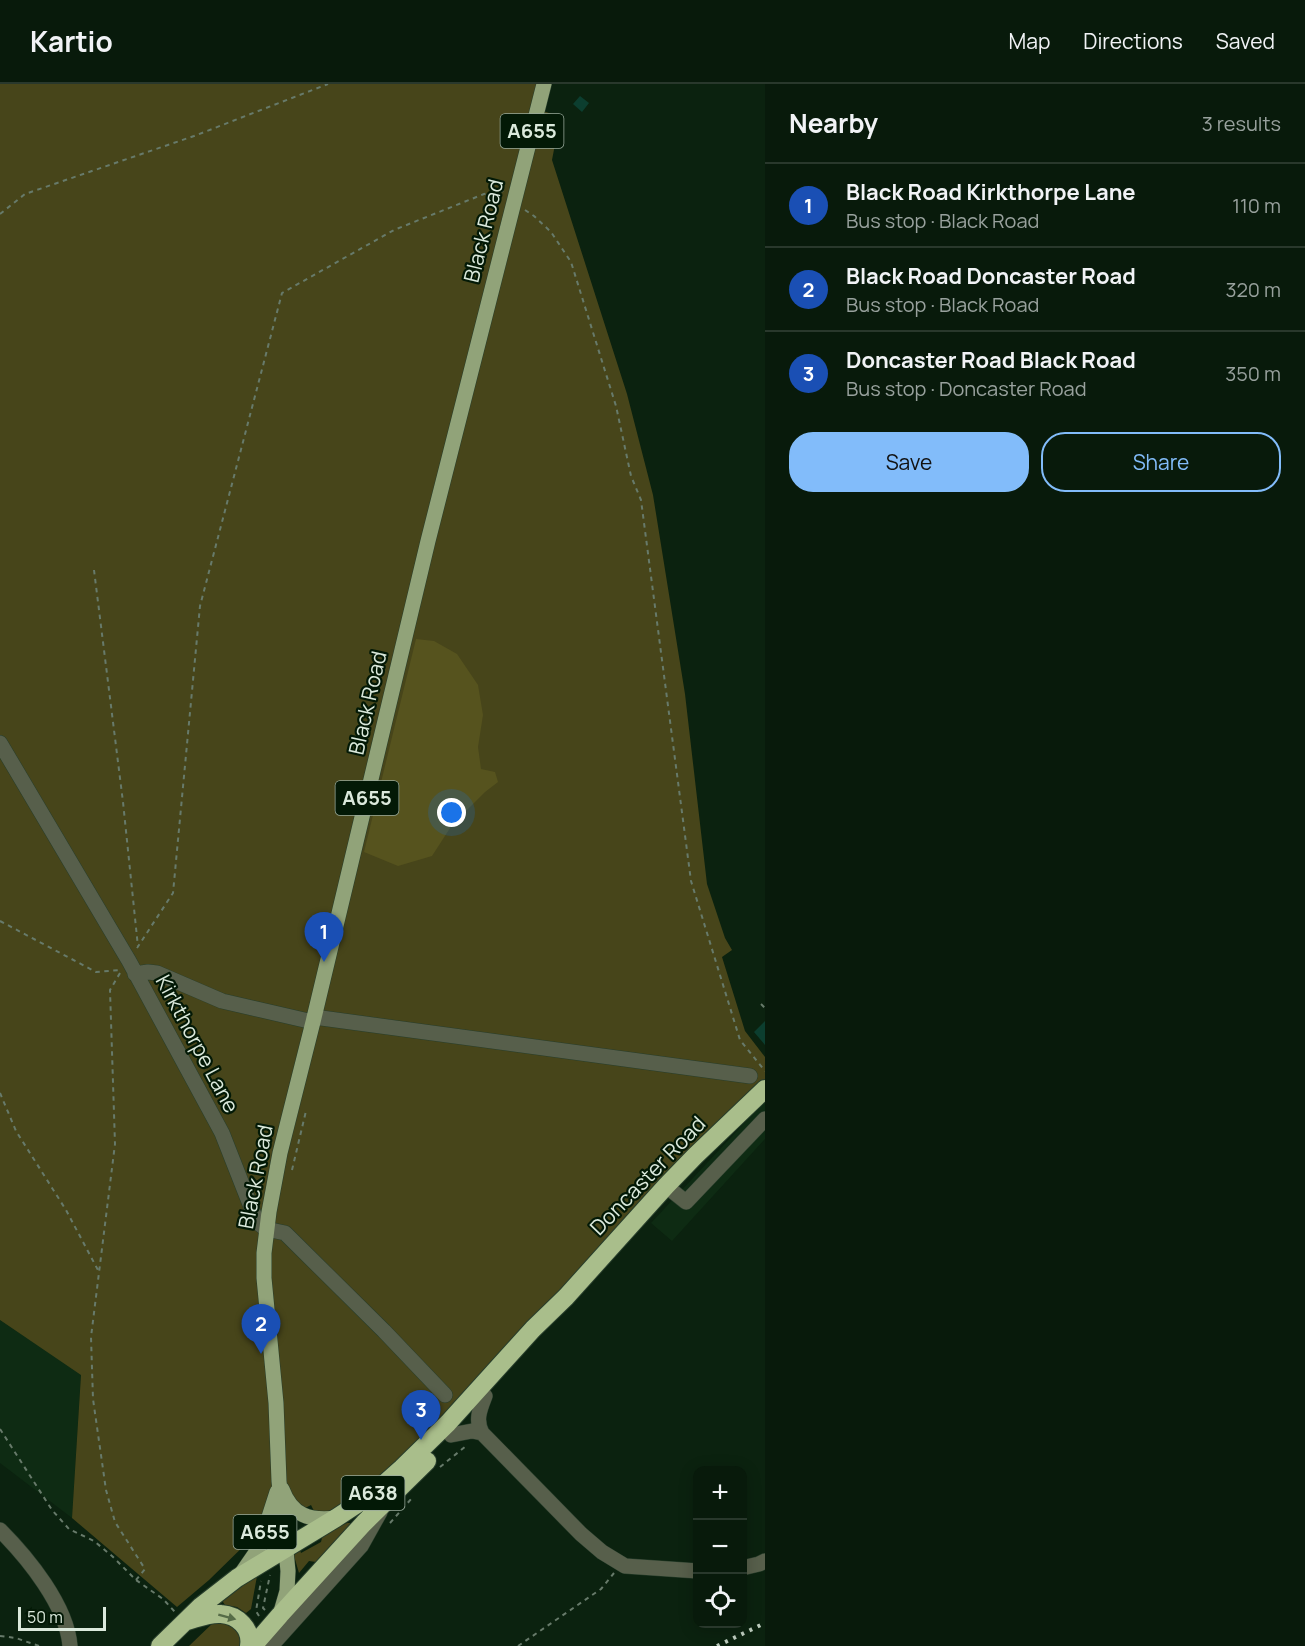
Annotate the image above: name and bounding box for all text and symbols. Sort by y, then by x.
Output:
text: Kartio [30,22,113,60]
text: Map [1009,27,1050,55]
text: Directions [1083,27,1183,55]
text: Saved [1216,27,1275,55]
text: Nearby [789,105,878,141]
text: 3 results [1202,110,1281,137]
road number: A655 [500,114,564,148]
street label: Black Road [457,176,509,285]
text: Black Road Kirkthorpe Lane [846,177,1136,207]
text: 1 [804,192,813,219]
text: 110 m [1232,192,1281,219]
text: Bus stop · Black Road [846,207,1039,234]
text: Black Road Doncaster Road [846,261,1136,291]
text: 2 [803,276,814,303]
text: 320 m [1225,276,1281,303]
text: Bus stop · Black Road [846,291,1039,318]
text: Doncaster Road Black Road [846,345,1136,375]
text: 3 [803,360,814,387]
text: 350 m [1225,360,1281,387]
text: Bus stop · Doncaster Road [846,375,1087,402]
button: Save [789,432,1029,492]
button: Share [1041,432,1281,492]
street label: Black Road [342,648,393,757]
road number: A655 [336,781,398,815]
your location [437,798,466,827]
pin: 1 [304,912,344,962]
street label: Kirkthorpe Lane [150,970,246,1117]
street label: Doncaster Road [583,1110,711,1241]
street label: Black Road [231,1122,279,1231]
pin: 2 [242,1304,280,1354]
pin: 3 [402,1390,440,1440]
map controls [693,1466,747,1628]
button: + [693,1466,747,1520]
road number: A638 [342,1476,404,1510]
road number: A655 [234,1515,296,1549]
button: − [693,1520,747,1574]
button: locate [693,1574,747,1628]
scale bar [18,1604,106,1632]
text: 50 m [27,1606,63,1628]
one-way arrow [218,1613,236,1622]

